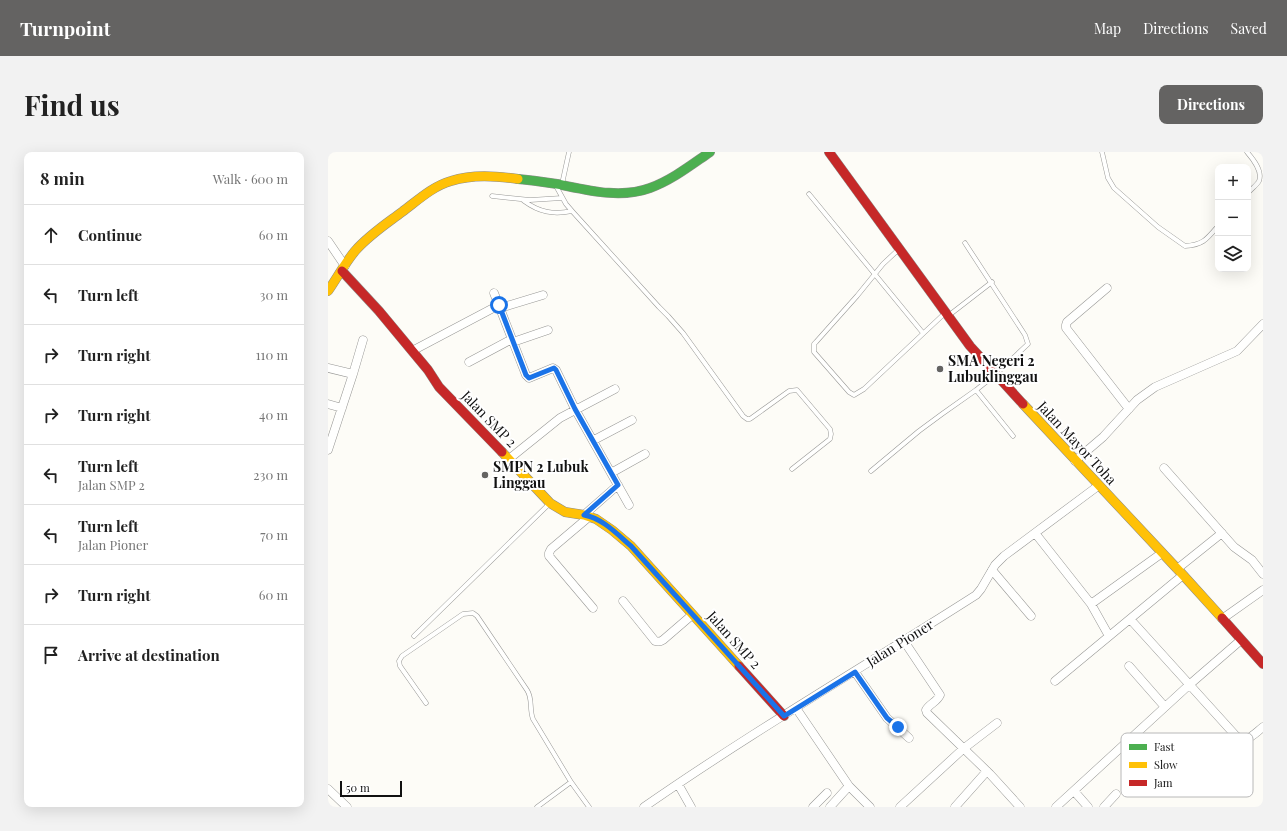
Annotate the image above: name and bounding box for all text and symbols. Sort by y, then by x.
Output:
text: Turnpoint [20,15,110,41]
text: Map [1094,19,1121,38]
text: Directions [1143,19,1209,38]
text: Saved [1231,19,1267,38]
button: Directions [1159,85,1263,124]
text: Find us [24,86,120,123]
map controls [1215,164,1251,272]
button: + [1215,164,1251,200]
text: 8 min [40,167,85,189]
text: Walk · 600 m [213,170,288,187]
button: − [1215,200,1251,236]
icon: ahead [40,224,62,246]
text: Continue [78,225,142,245]
text: 60 m [259,226,288,243]
button: layers [1215,236,1251,272]
icon: left [40,284,62,306]
text: Turn left [78,285,139,305]
text: 30 m [260,286,288,303]
route start [490,296,508,314]
icon: right [40,344,62,366]
text: Turn right [78,345,151,365]
text: 110 m [256,346,288,363]
place label: SMA Negeri 2 Lubuklinggau [948,351,1038,386]
marker: SMA Negeri 2 Lubuklinggau [935,364,945,374]
street label: Jalan SMP 2 [457,385,521,451]
street label: Jalan Mayor Toha [1033,396,1121,488]
icon: right [40,404,62,426]
text: Turn right [78,405,151,425]
text: 40 m [259,406,288,423]
text: Turn left [78,456,139,476]
place label: SMPN 2 Lubuk Linggau [493,457,589,492]
icon: left [40,464,62,486]
text: 230 m [253,466,288,483]
marker: SMPN 2 Lubuk Linggau [480,470,490,480]
text: Jalan SMP 2 [78,476,145,493]
text: Turn left [78,516,139,536]
icon: left [40,524,62,546]
text: 70 m [260,526,288,543]
text: Jalan Pioner [78,536,148,553]
icon: right [40,584,62,606]
text: Turn right [78,585,151,605]
text: 60 m [259,586,288,603]
street label: Jalan SMP 2 [703,606,766,673]
street label: Jalan Pioner [862,614,938,671]
icon: arrive [40,644,62,666]
text: Arrive at destination [78,645,220,665]
route end [889,718,907,736]
legend [1121,733,1253,797]
text: Fast [1154,739,1174,754]
text: Slow [1154,757,1178,772]
text: Jam [1153,775,1173,790]
scale bar [340,779,402,798]
text: 50 m [346,780,370,795]

